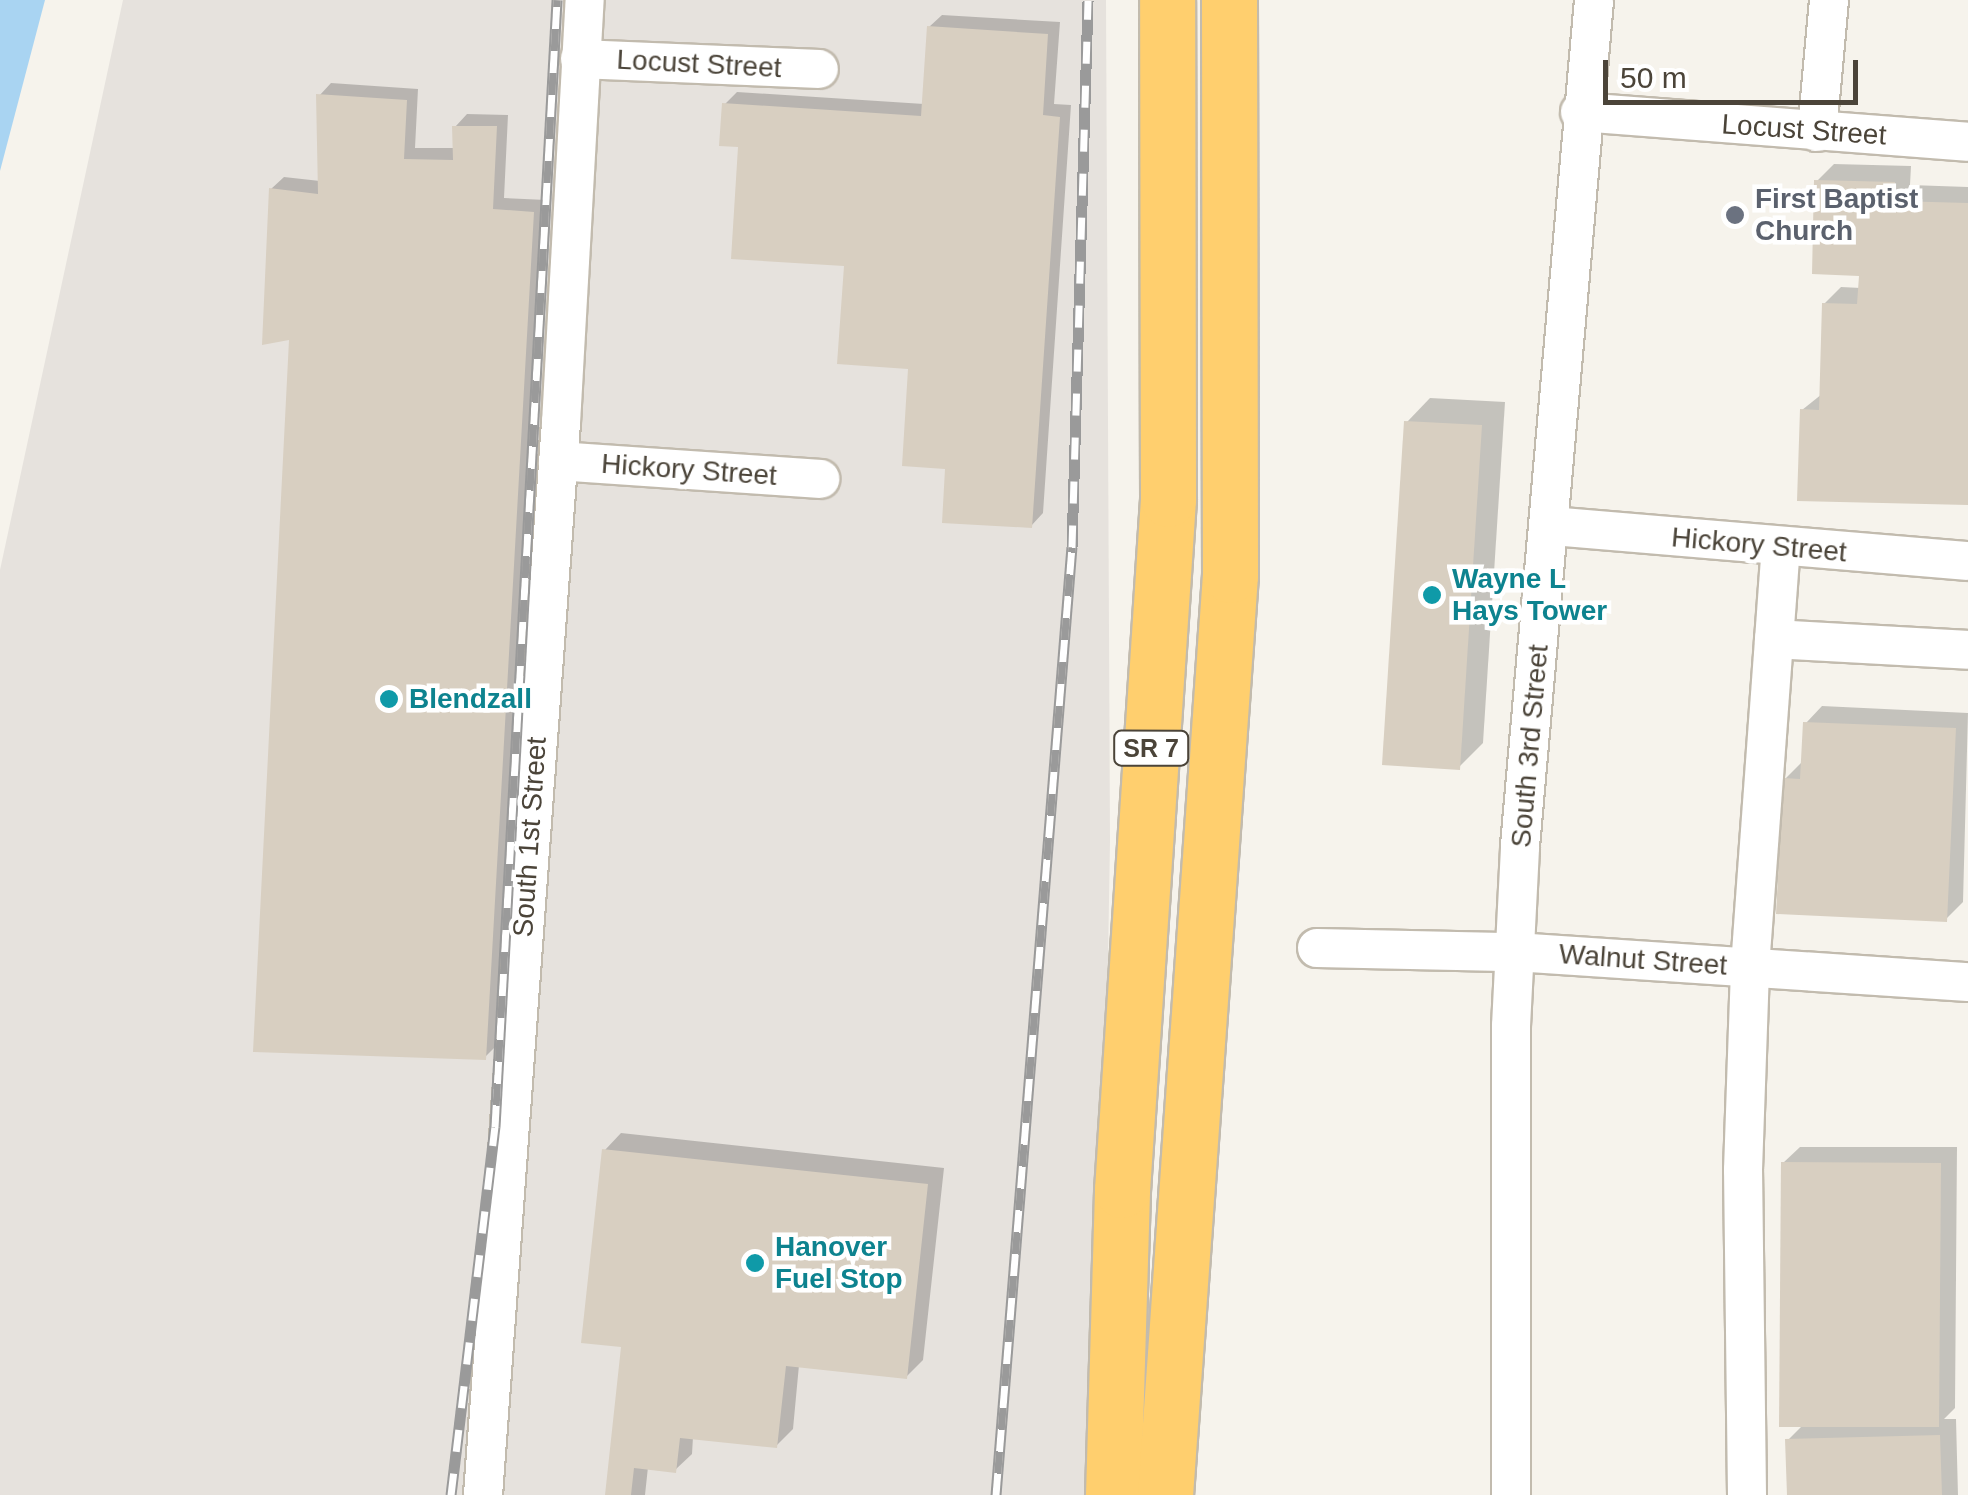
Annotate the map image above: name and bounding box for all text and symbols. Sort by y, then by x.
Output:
scale bar [1608,40,1863,102]
street label: Locust Street [616,43,782,85]
text: 50 m [1620,61,1687,94]
street label: Locust Street [1721,107,1887,153]
place label: First Baptist Church [1755,182,1918,248]
marker: First Baptist Church [1724,204,1746,226]
street label: Hickory Street [600,447,778,493]
street label: Hickory Street [1670,521,1848,569]
place label: Wayne L Hays Tower [1452,562,1607,628]
marker: Wayne L Hays Tower [1421,584,1443,606]
street label: South 3rd Street [1504,643,1556,849]
place label: Blendzall [409,682,532,716]
marker: Blendzall [378,688,400,710]
road number: SR 7 [1111,728,1191,768]
street label: South 1st Street [506,736,554,938]
street label: Walnut Street [1558,937,1728,983]
place label: Hanover Fuel Stop [775,1230,903,1296]
marker: Hanover Fuel Stop [744,1252,766,1274]

